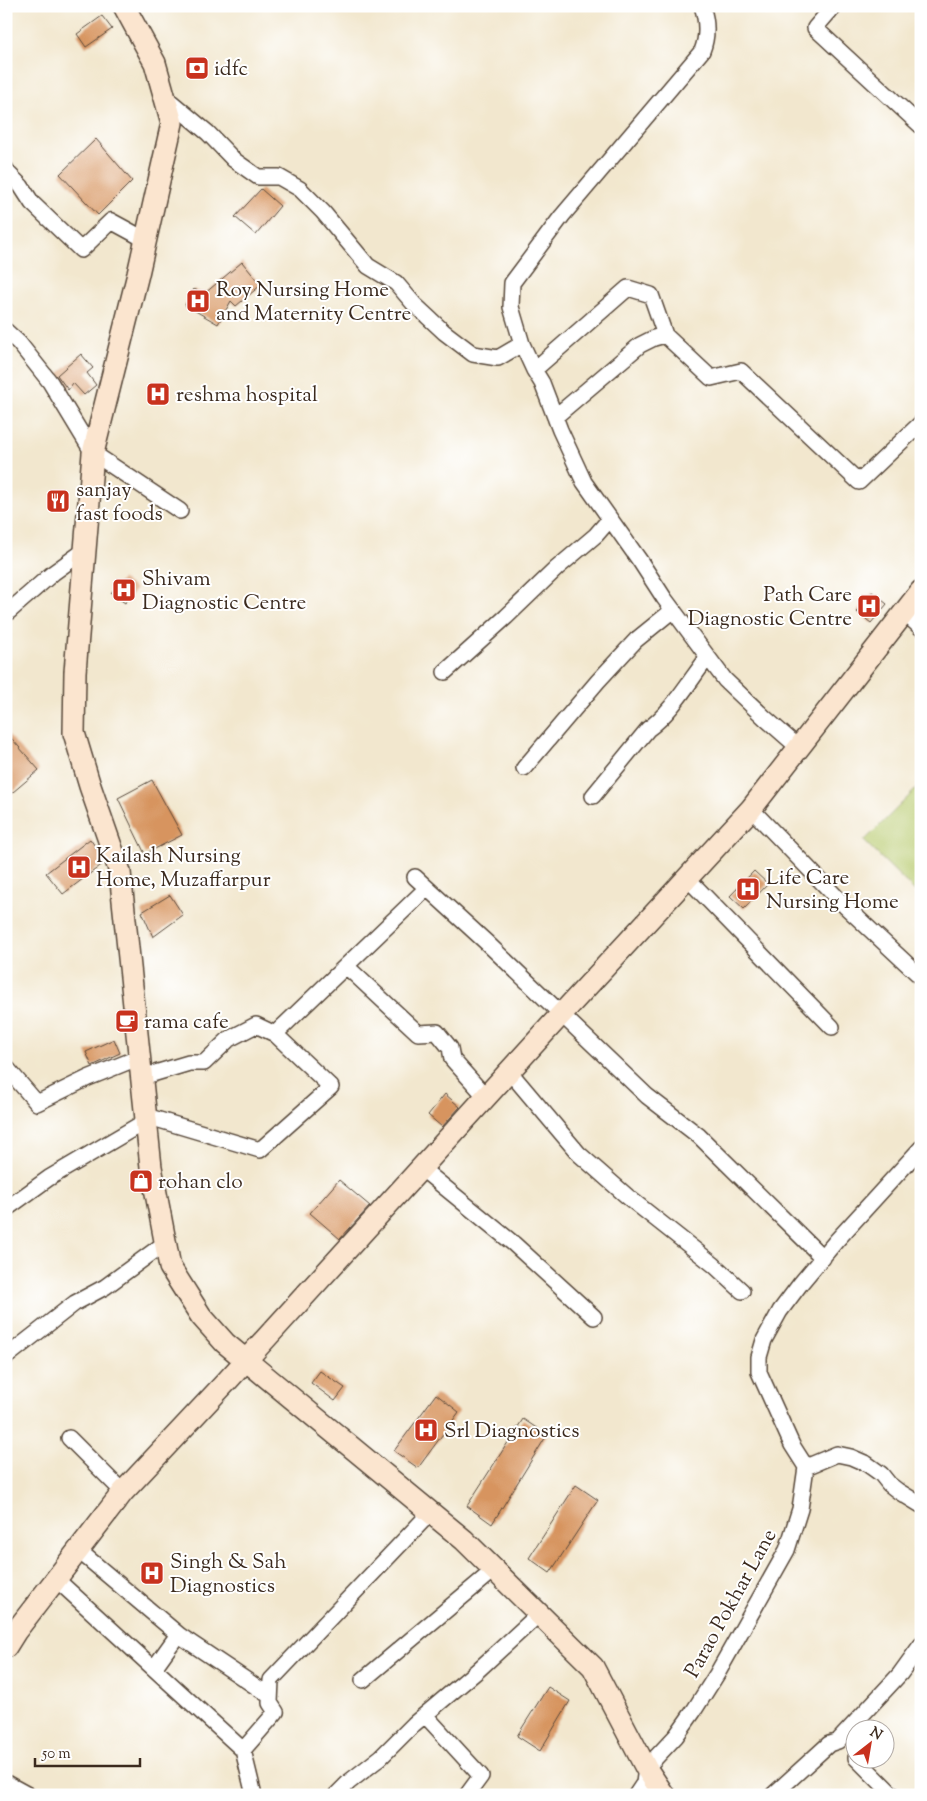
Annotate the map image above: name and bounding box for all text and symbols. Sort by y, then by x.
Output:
bank icon: idfc [184,55,210,81]
place label: idfc [214,55,248,85]
place label: Roy Nursing Home and Maternity Centre [216,276,411,330]
hospital icon: Roy Nursing Home and Maternity Centre [185,288,211,314]
hospital icon: reshma hospital [145,381,171,407]
place label: reshma hospital [176,381,318,411]
place label: sanjay fast foods [76,476,163,530]
restaurant icon: sanjay fast foods [45,488,71,514]
place label: Shivam Diagnostic Centre [142,565,306,619]
hospital icon: Shivam Diagnostic Centre [111,577,137,603]
place label: Path Care Diagnostic Centre [688,581,852,635]
hospital icon: Path Care Diagnostic Centre [856,593,882,619]
place label: Kailash Nursing Home, Muzaffarpur [96,842,271,896]
hospital icon: Kailash Nursing Home, Muzaffarpur [66,854,92,880]
place label: Life Care Nursing Home [766,864,899,918]
hospital icon: Life Care Nursing Home [735,876,761,902]
cafe icon: rama cafe [114,1008,140,1034]
place label: rama cafe [144,1008,229,1038]
shop icon: rohan clo [128,1168,154,1194]
place label: rohan clo [158,1168,243,1198]
hospital icon: Srl Diagnostics [413,1417,439,1443]
place label: Srl Diagnostics [444,1417,580,1447]
street label: Parao Pokhar Lane [678,1524,785,1684]
place label: Singh & Sah Diagnostics [170,1548,287,1602]
hospital icon: Singh & Sah Diagnostics [139,1560,165,1586]
north arrow [844,1718,894,1768]
text: N [866,1723,886,1746]
scale bar [35,1736,140,1768]
text: 50 m [41,1744,71,1765]

